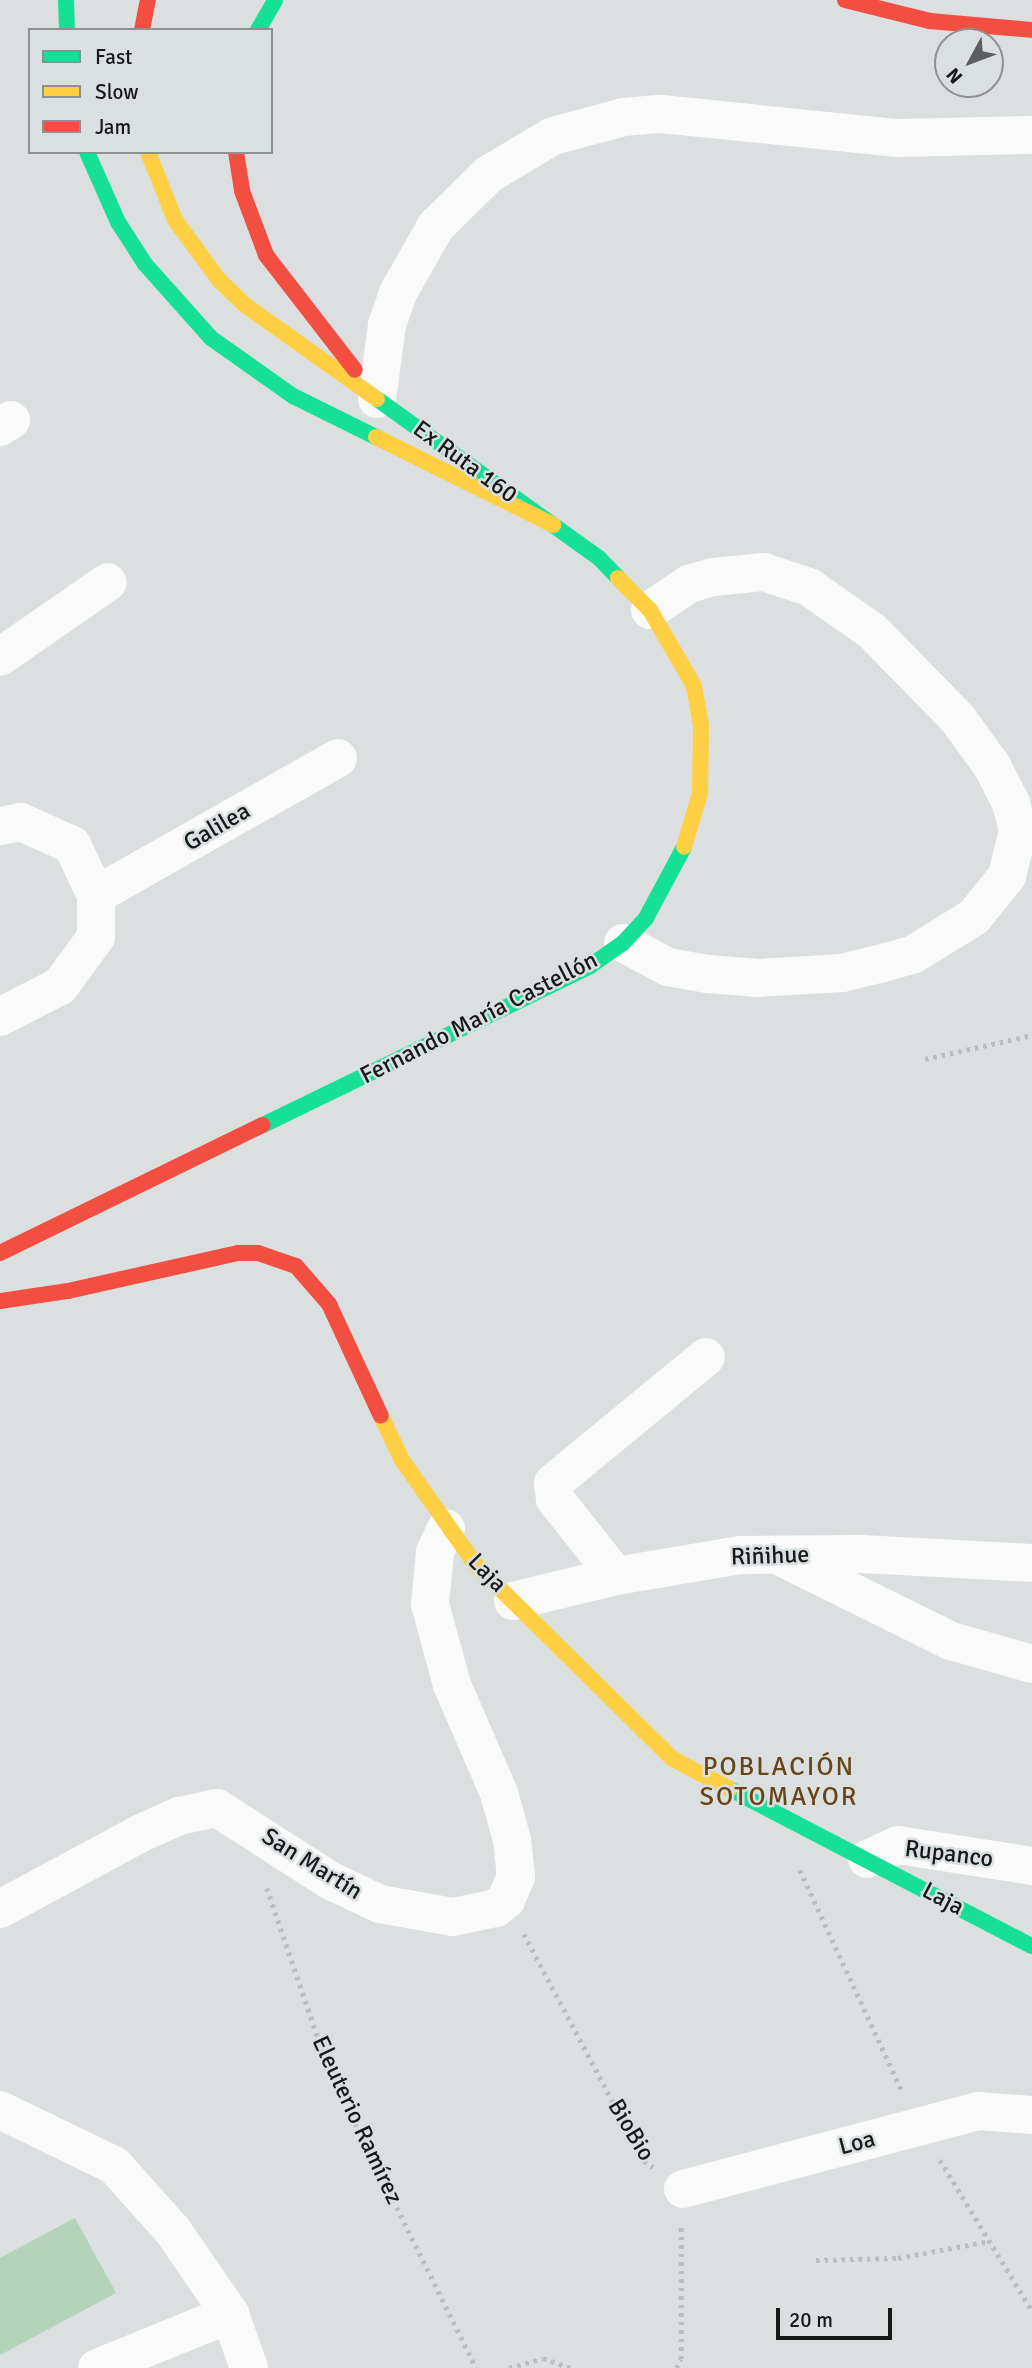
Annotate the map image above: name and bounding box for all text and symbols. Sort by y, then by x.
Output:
legend [28,28,273,154]
north arrow [934,28,1004,98]
text: Fast [95,44,132,70]
text: N [941,63,968,88]
text: Slow [95,79,139,105]
text: Jam [95,114,131,140]
street label: Ex Ruta 160 [407,415,523,509]
street label: Galilea [179,797,255,857]
street label: Fernando María Castellón [355,946,603,1090]
street label: Riñihue [730,1540,810,1572]
street label: Laja [462,1547,512,1599]
district label: POBLACIÓN SOTOMAYOR [701,1752,857,1814]
street label: San Martín [256,1822,368,1906]
street label: Rupanco [903,1834,995,1874]
street label: Laja [917,1876,969,1922]
street label: Eleuterio Ramírez [305,2031,409,2209]
street label: BioBio [601,2094,661,2166]
street label: Loa [836,2124,878,2162]
scale bar [780,2294,895,2338]
text: 20 m [789,2307,833,2333]

